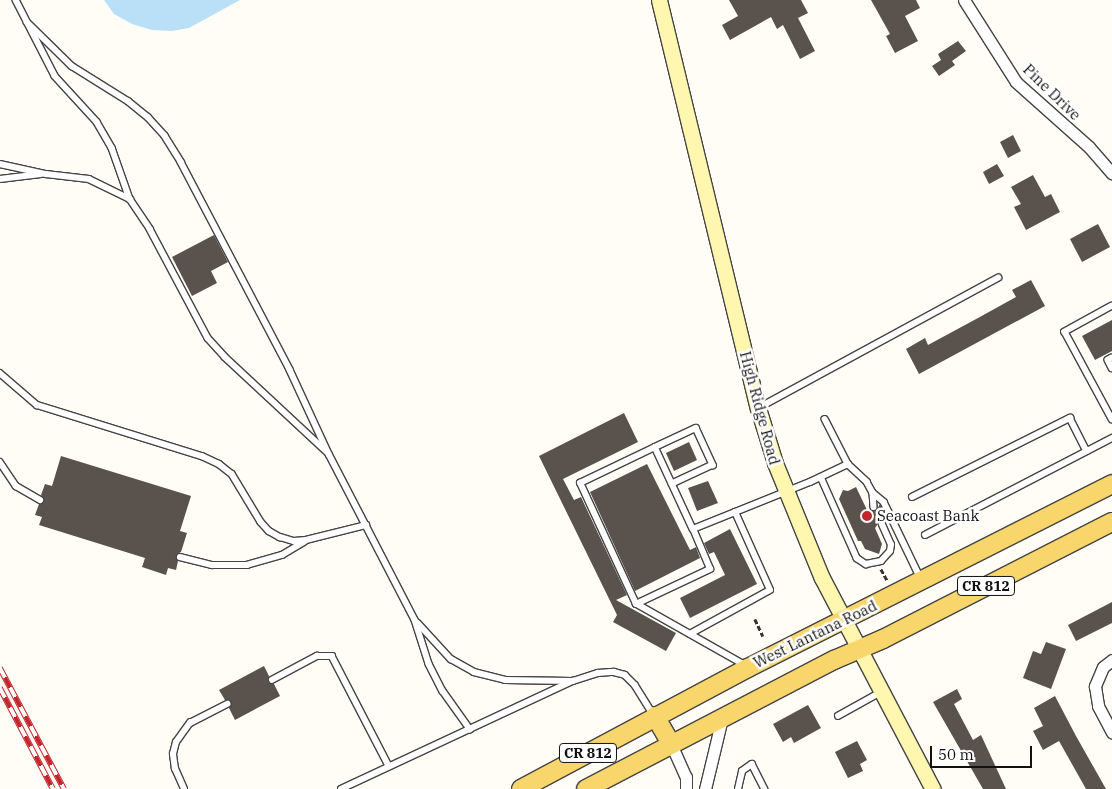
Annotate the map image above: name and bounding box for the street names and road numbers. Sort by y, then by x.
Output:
street label: Pine Drive [1019,60,1085,124]
street label: High Ridge Road [736,349,784,467]
road number: CR 812 [956,574,1016,598]
street label: West Lantana Road [750,596,880,672]
road number: CR 812 [558,741,618,764]

